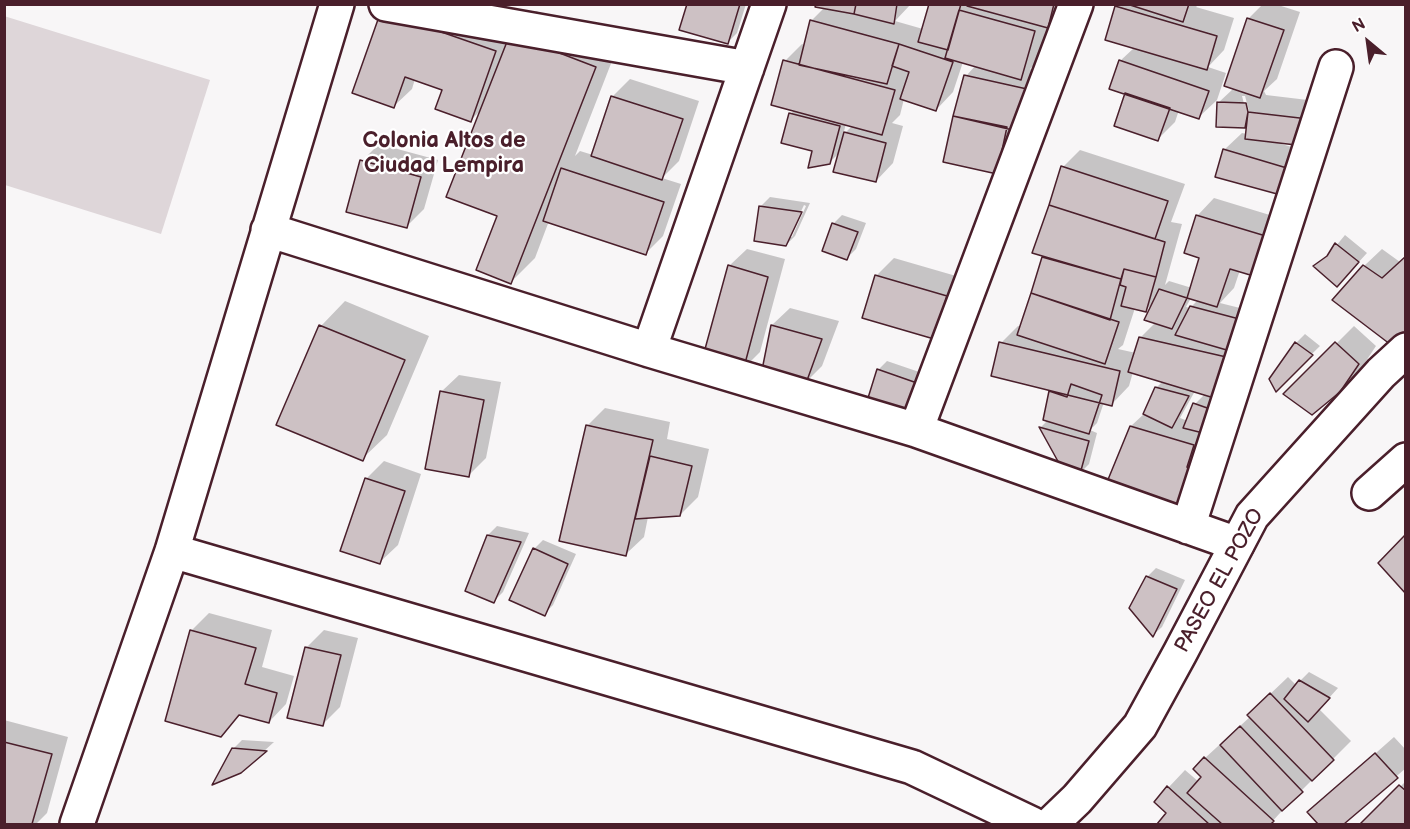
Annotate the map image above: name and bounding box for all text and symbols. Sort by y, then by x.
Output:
north arrow [1338,12,1398,72]
text: N [1349,15,1369,37]
district label: Colonia Altos de Ciudad Lempira [362,128,526,180]
street label: PASEO EL POZO [1170,505,1270,657]

